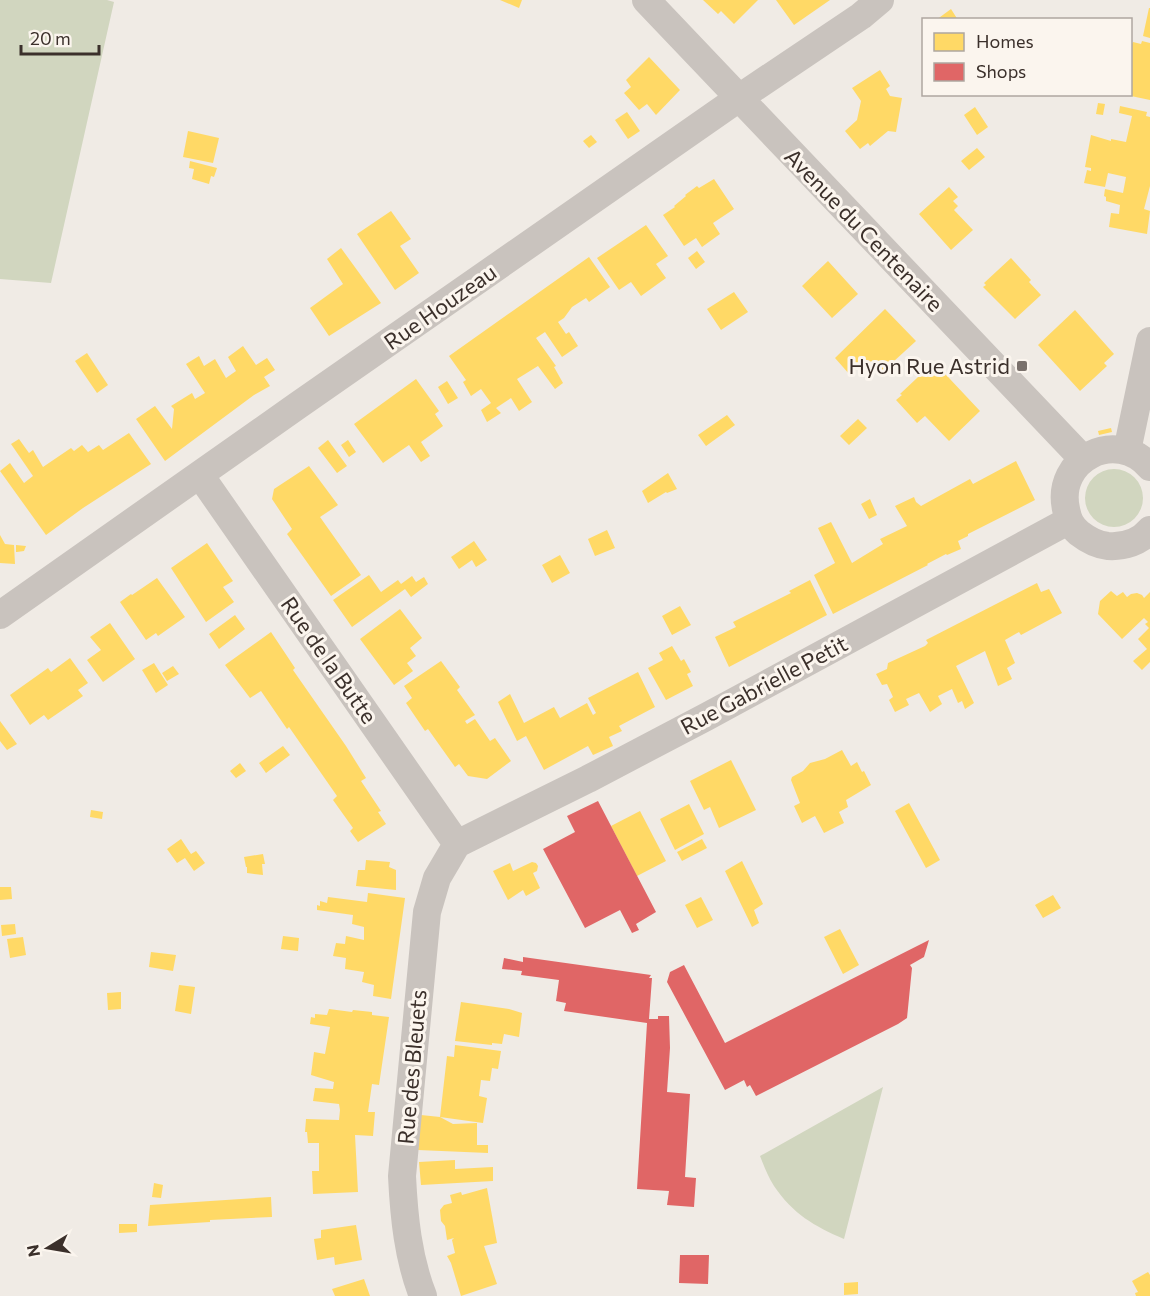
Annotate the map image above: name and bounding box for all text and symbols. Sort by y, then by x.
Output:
scale bar [21,18,99,56]
legend [922,18,1132,96]
text: 20 m [30,27,71,49]
text: Homes [976,30,1034,52]
text: Shops [976,60,1026,82]
street label: Avenue du Centenaire [780,142,949,317]
street label: Rue Houzeau [378,258,501,355]
place label: Hyon Rue Astrid [849,352,1010,379]
marker: Hyon Rue Astrid [1015,359,1029,373]
street label: Rue de la Butte [276,591,383,728]
street label: Rue Gabrielle Petit [676,629,852,740]
street label: Rue des Bleuets [391,988,432,1146]
north arrow [18,1218,78,1278]
text: N [22,1243,43,1259]

